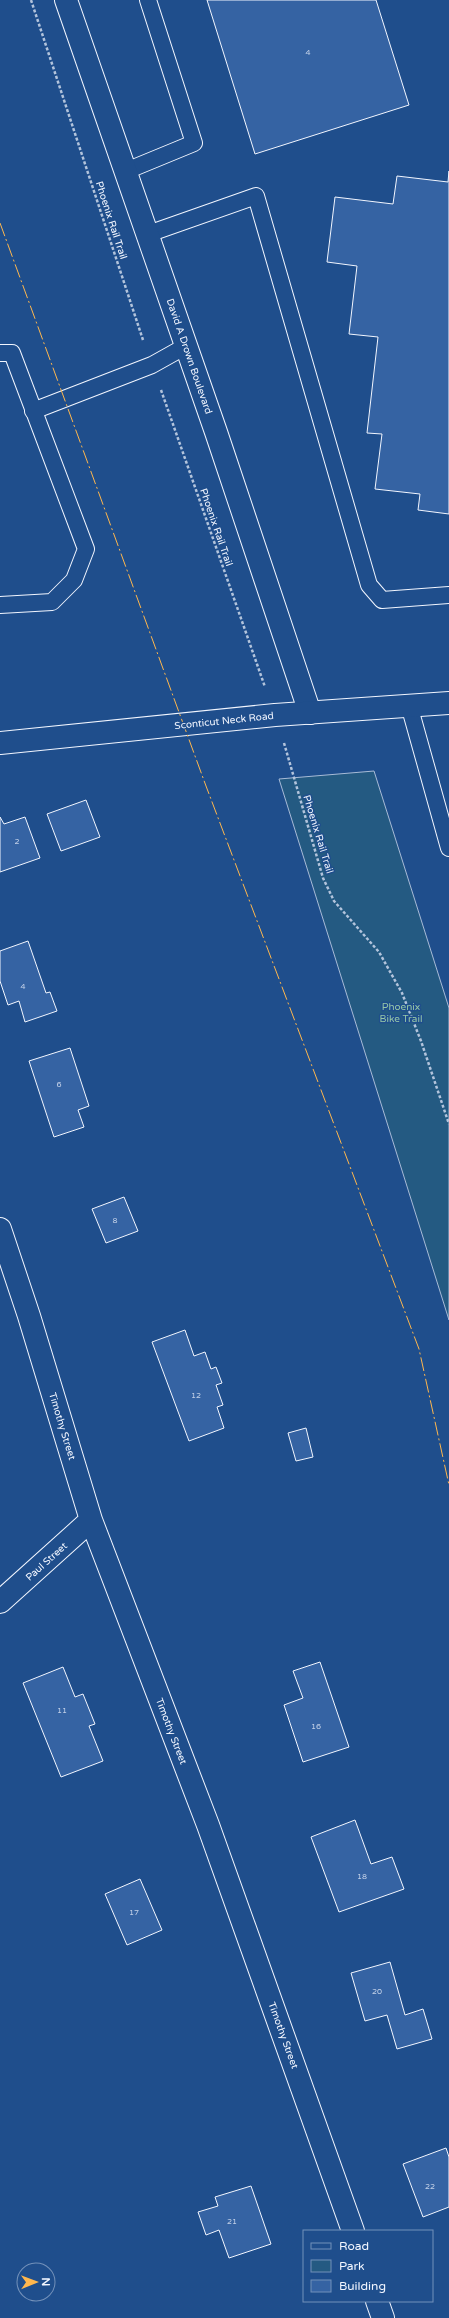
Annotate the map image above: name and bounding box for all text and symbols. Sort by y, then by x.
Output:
house number: 4 [305,48,311,57]
street label: Phoenix Rail Trail [93,180,129,261]
street label: David A Drown Boulevard [164,297,214,416]
street label: Phoenix Rail Trail [197,487,235,568]
street label: Sconticut Neck Road [174,710,274,732]
street label: Phoenix Rail Trail [300,794,336,875]
house number: 2 [14,837,20,846]
house number: 4 [20,982,26,991]
park label: Phoenix Bike Trail [380,1001,422,1025]
house number: 6 [56,1080,62,1089]
house number: 8 [112,1216,118,1225]
street label: Timothy Street [46,1391,78,1462]
house number: 12 [191,1391,201,1400]
street label: Paul Street [23,1540,70,1584]
street label: Timothy Street [153,1696,189,1766]
house number: 11 [57,1706,67,1715]
house number: 16 [311,1722,321,1731]
house number: 18 [357,1872,367,1881]
house number: 17 [129,1908,139,1917]
house number: 20 [372,1987,382,1996]
street label: Timothy Street [265,2000,301,2070]
house number: 22 [425,2182,435,2191]
house number: 21 [227,2217,237,2226]
legend [303,2230,433,2302]
text: Road [339,2239,369,2253]
text: Park [339,2259,365,2273]
north arrow [16,2262,56,2302]
text: N [39,2277,52,2286]
text: Building [339,2279,386,2293]

